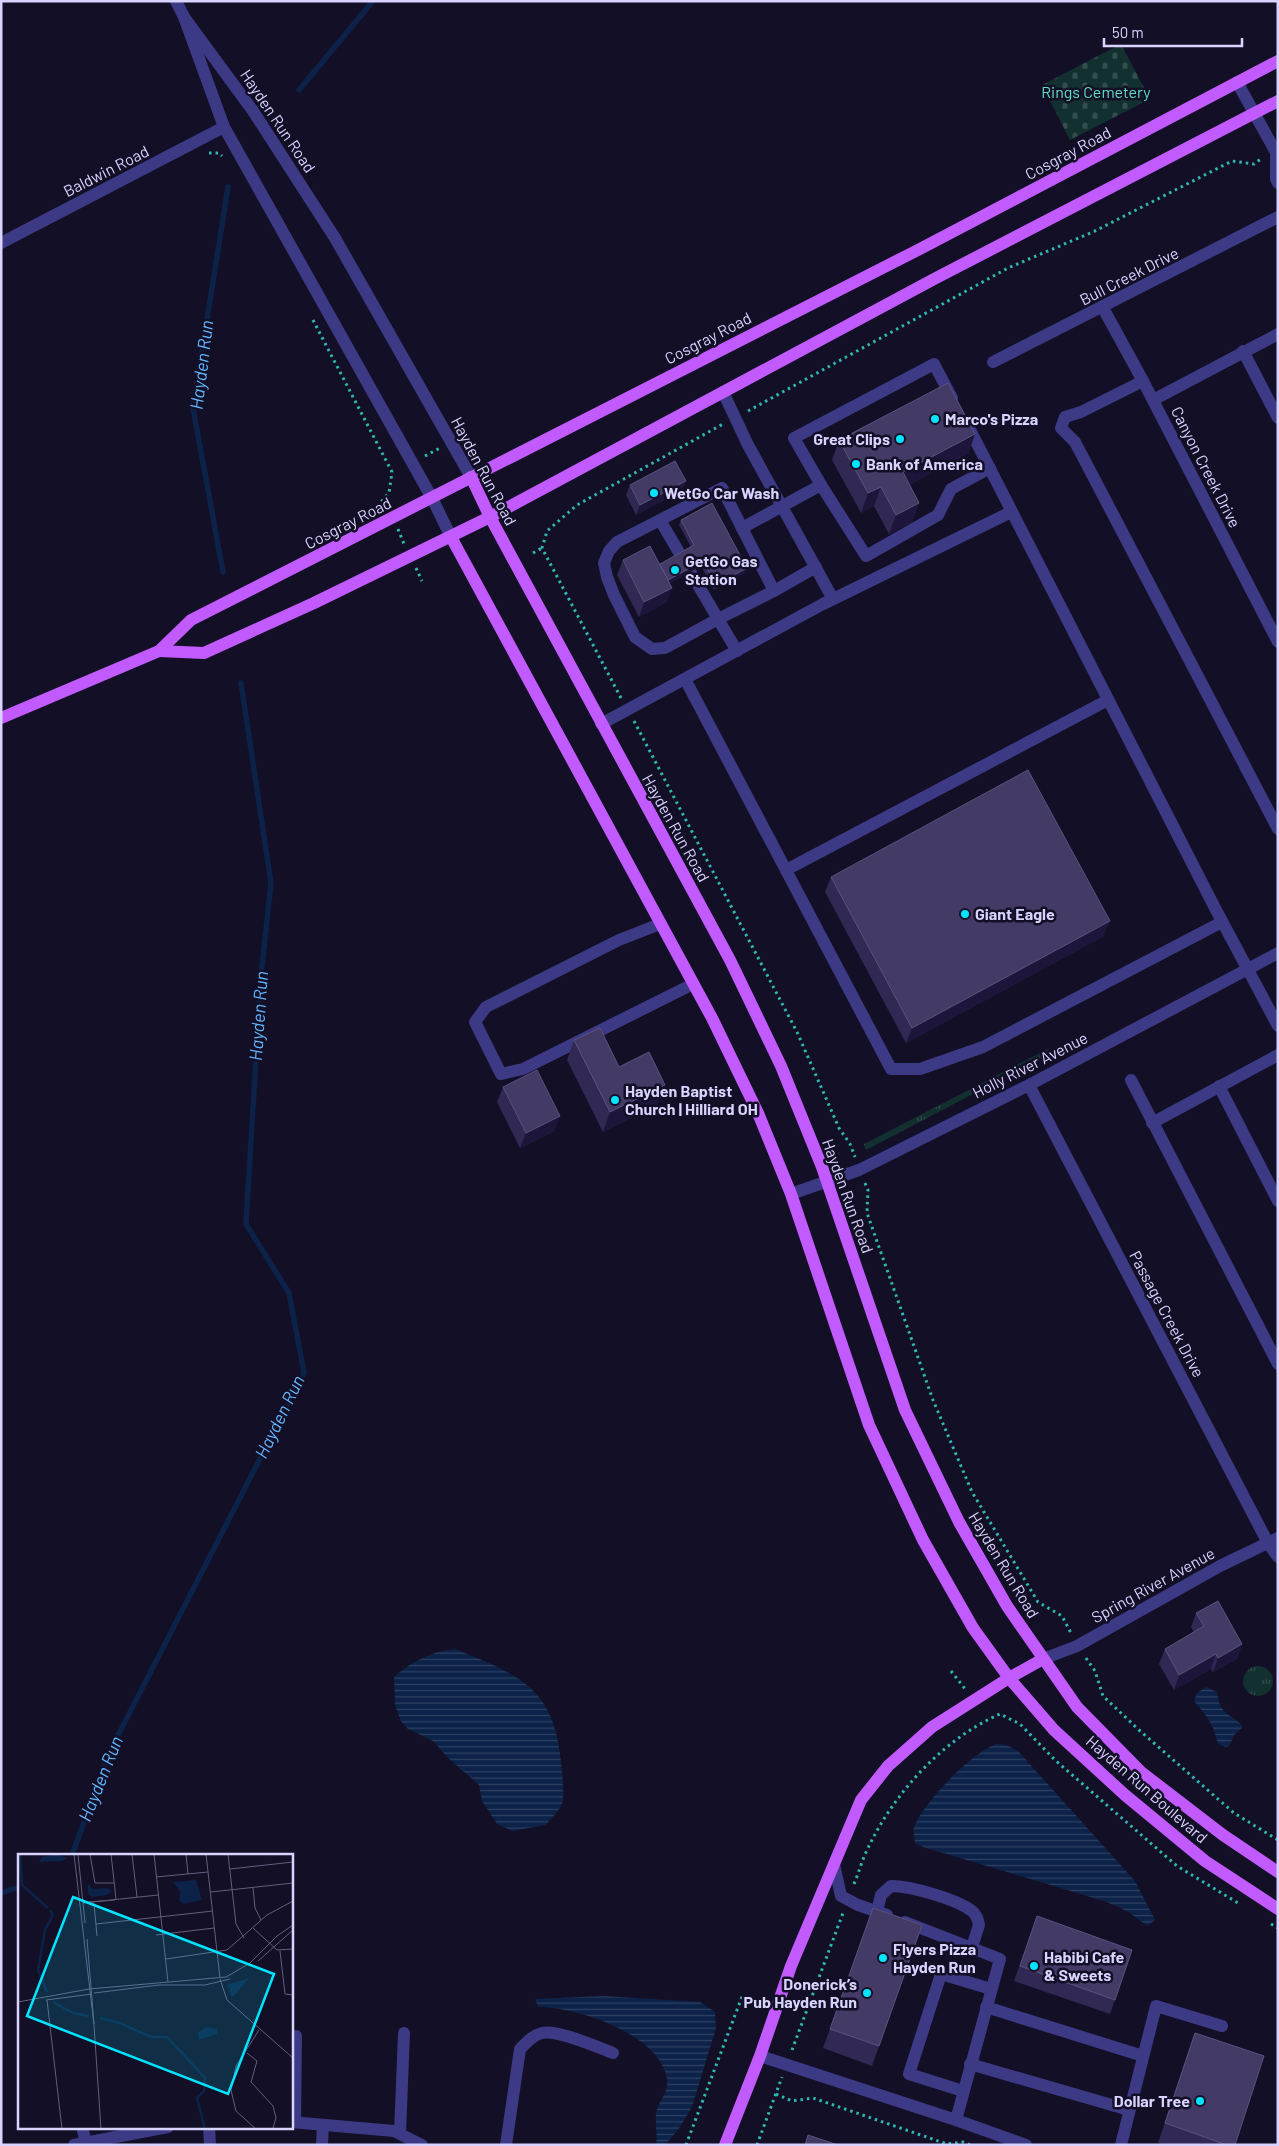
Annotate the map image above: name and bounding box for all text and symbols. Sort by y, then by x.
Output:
scale bar [1104,15,1242,47]
text: 50 m [1112,23,1144,41]
street label: Hayden Run Road [237,66,320,176]
park label: Rings Cemetery [1041,82,1151,101]
street label: Cosgray Road [1022,122,1114,183]
street label: Baldwin Road [60,141,152,200]
street label: Bull Creek Drive [1076,242,1181,309]
street label: Cosgray Road [661,308,754,367]
water label: Hayden Run [185,319,217,411]
street label: Canyon Creek Drive [1168,403,1245,530]
place label: Marco's Pizza [945,409,1038,428]
street label: Hayden Run Road [448,413,521,528]
marker: Marco's Pizza [929,413,941,425]
place label: Great Clips [813,429,890,448]
marker: Great Clips [894,433,906,445]
place label: Bank of America [866,454,983,473]
marker: Bank of America [850,458,862,470]
place label: WetGo Car Wash [664,483,779,502]
marker: WetGo Car Wash [648,487,660,499]
street label: Cosgray Road [301,493,394,552]
place label: GetGo Gas Station [685,551,758,588]
marker: GetGo Gas Station [669,564,681,576]
street label: Hayden Run Road [639,771,714,885]
place label: Giant Eagle [975,904,1055,923]
marker: Giant Eagle [959,908,971,920]
water label: Hayden Run [244,970,272,1062]
street label: Holly River Avenue [969,1027,1091,1102]
place label: Hayden Baptist Church | Hilliard OH [625,1081,758,1118]
marker: Hayden Baptist Church | Hilliard OH [609,1094,621,1106]
street label: Hayden Run Road [819,1136,878,1256]
street label: Passage Creek Drive [1126,1247,1209,1380]
water label: Hayden Run [250,1371,309,1462]
street label: Hayden Run Road [965,1508,1044,1621]
street label: Spring River Avenue [1088,1543,1218,1626]
street label: Hayden Run Boulevard [1083,1731,1212,1846]
water label: Hayden Run [73,1733,127,1824]
inset map [18,1854,292,2128]
place label: Flyers Pizza Hayden Run [893,1939,976,1976]
place label: Habibi Cafe & Sweets [1044,1947,1125,1984]
marker: Flyers Pizza Hayden Run [877,1952,889,1964]
marker: Habibi Cafe & Sweets [1028,1960,1040,1972]
place label: Donerick’s Pub Hayden Run [744,1974,857,2011]
marker: Donerick’s Pub Hayden Run [861,1987,873,1999]
place label: Dollar Tree [1114,2091,1190,2110]
marker: Dollar Tree [1194,2095,1206,2107]

